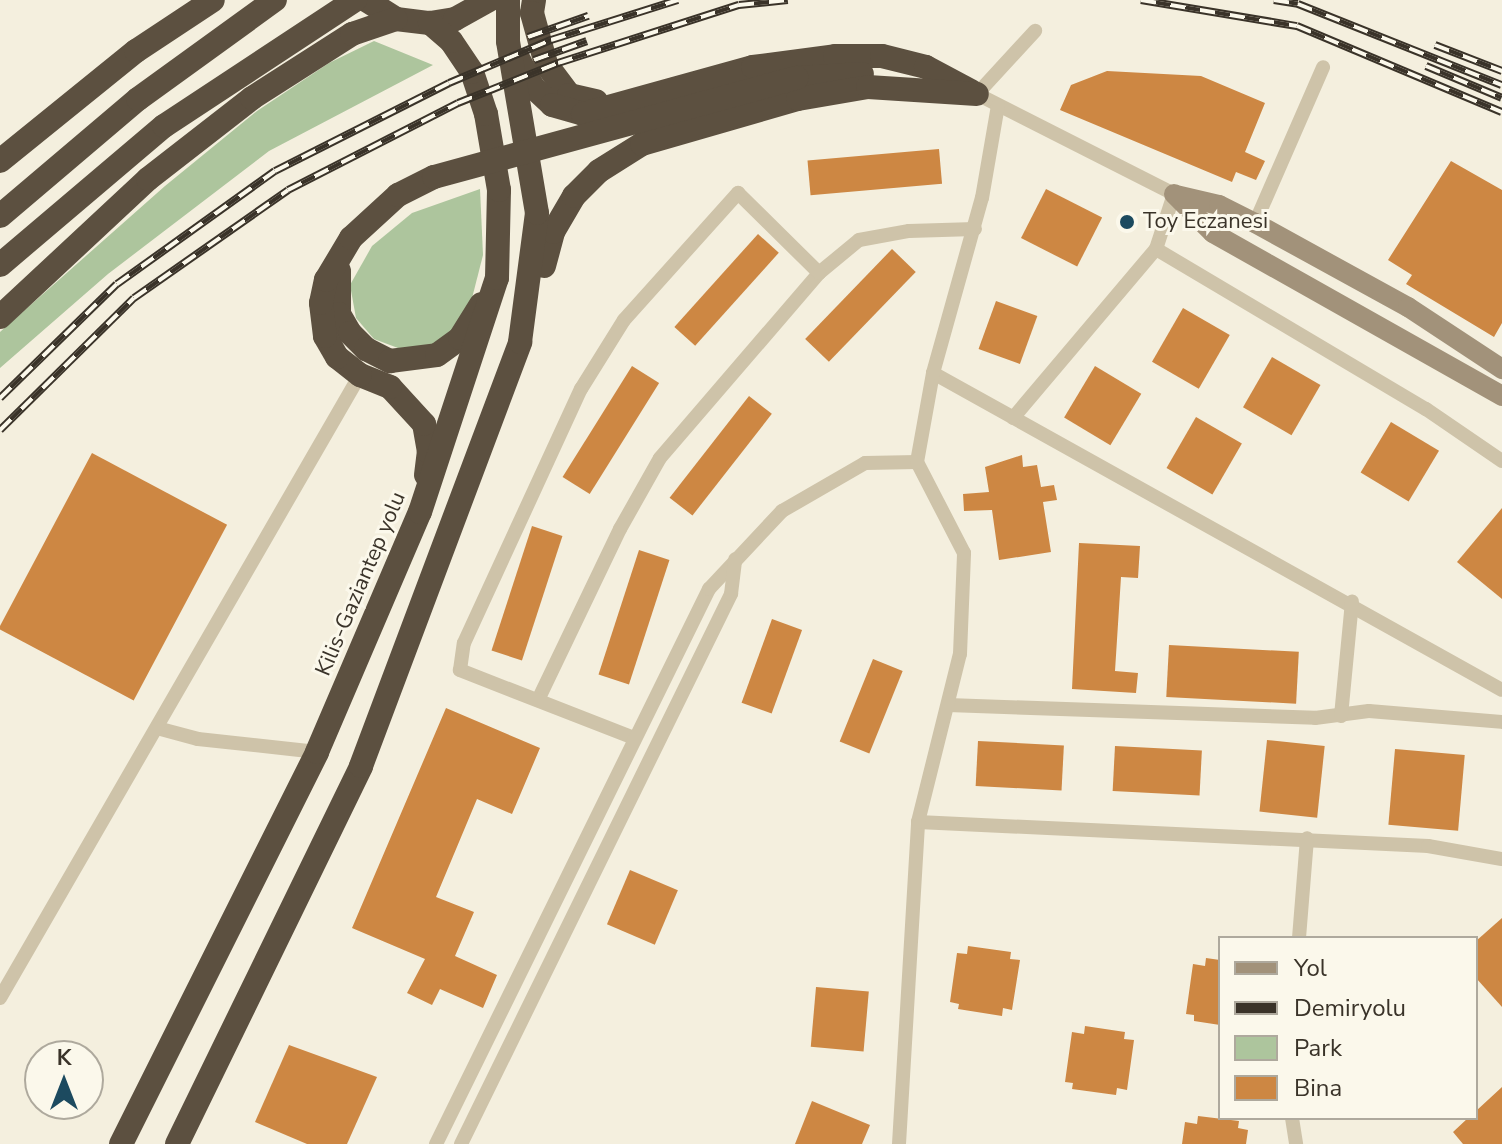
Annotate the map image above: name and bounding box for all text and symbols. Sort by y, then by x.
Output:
place label: Toy Eczanesi [1143,209,1268,235]
marker: Toy Eczanesi [1118,213,1136,231]
street label: Kilis-Gaziantep yolu [310,488,412,680]
legend [1218,936,1478,1120]
text: Yol [1294,952,1327,984]
text: Demiryolu [1294,992,1406,1024]
text: Park [1294,1032,1342,1064]
north arrow [24,1040,104,1120]
text: K [57,1043,71,1073]
text: Bina [1294,1072,1342,1104]

